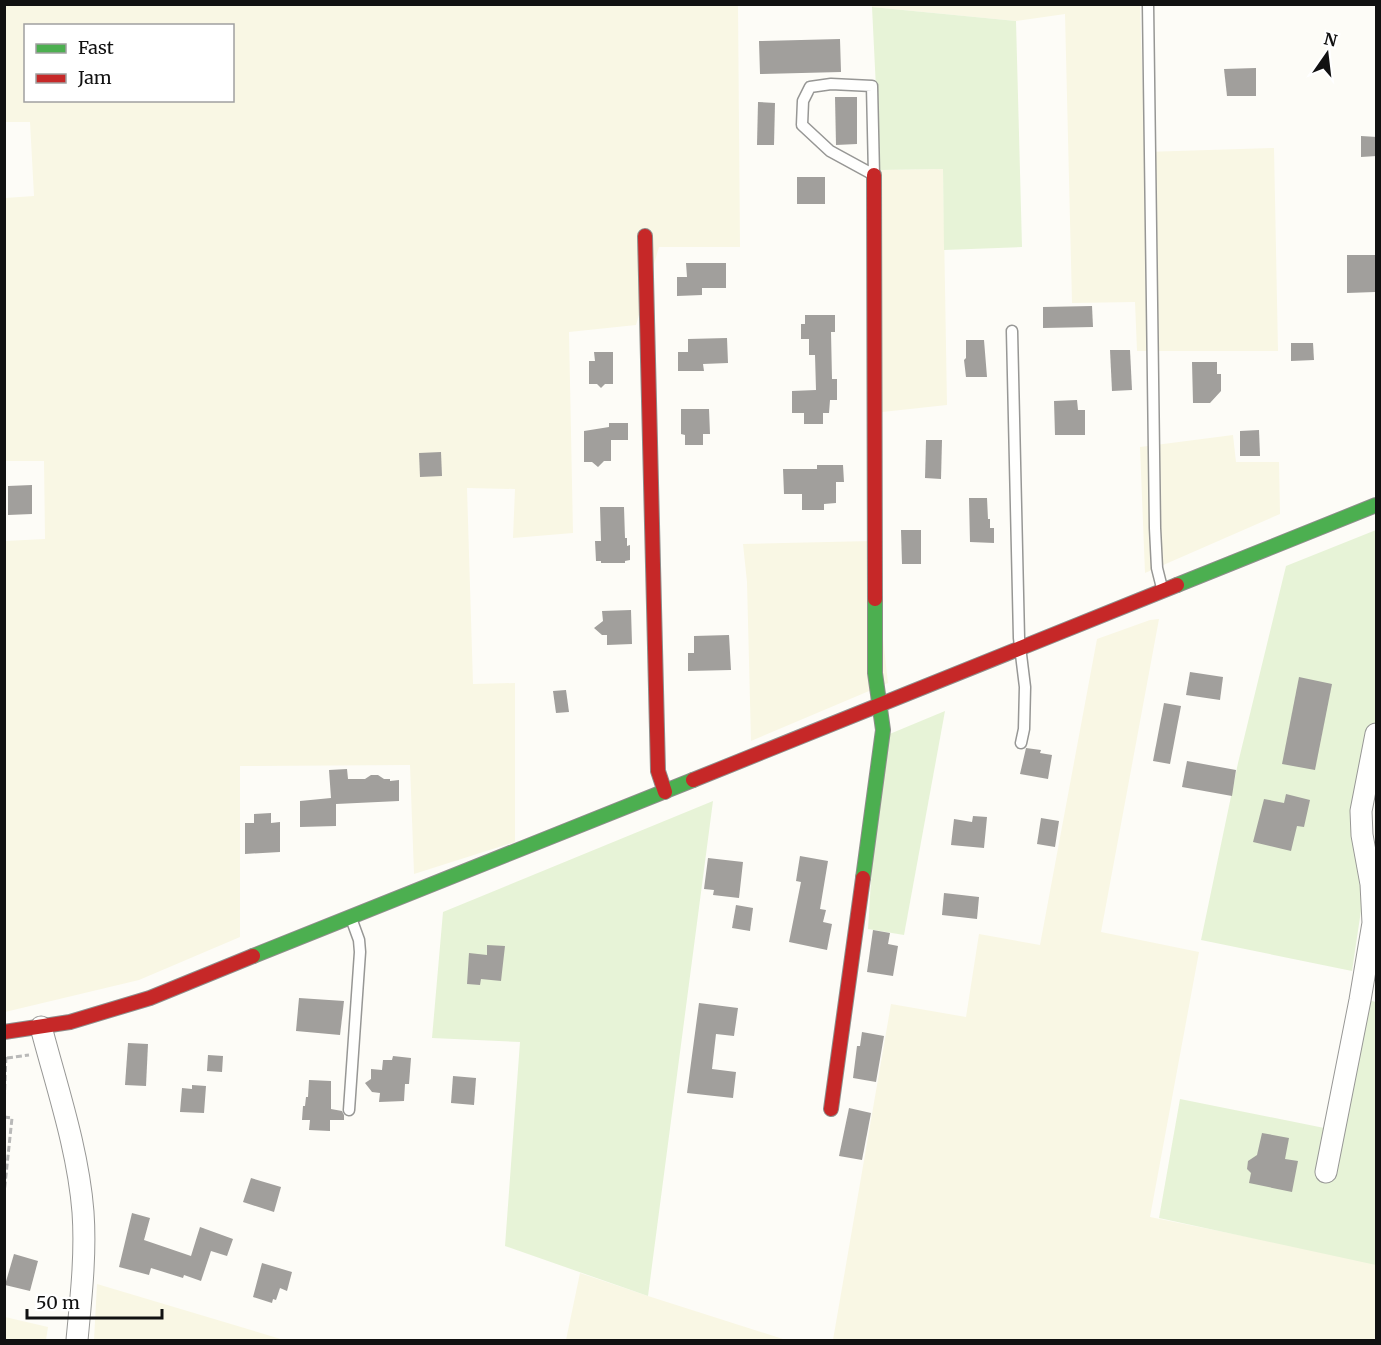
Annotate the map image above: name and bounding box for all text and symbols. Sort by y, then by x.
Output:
legend [24,24,234,102]
north arrow [1297,24,1357,84]
text: N [1322,28,1340,51]
text: Fast [78,36,114,59]
text: Jam [77,66,112,89]
scale bar [27,1282,162,1320]
text: 50 m [36,1291,80,1314]

